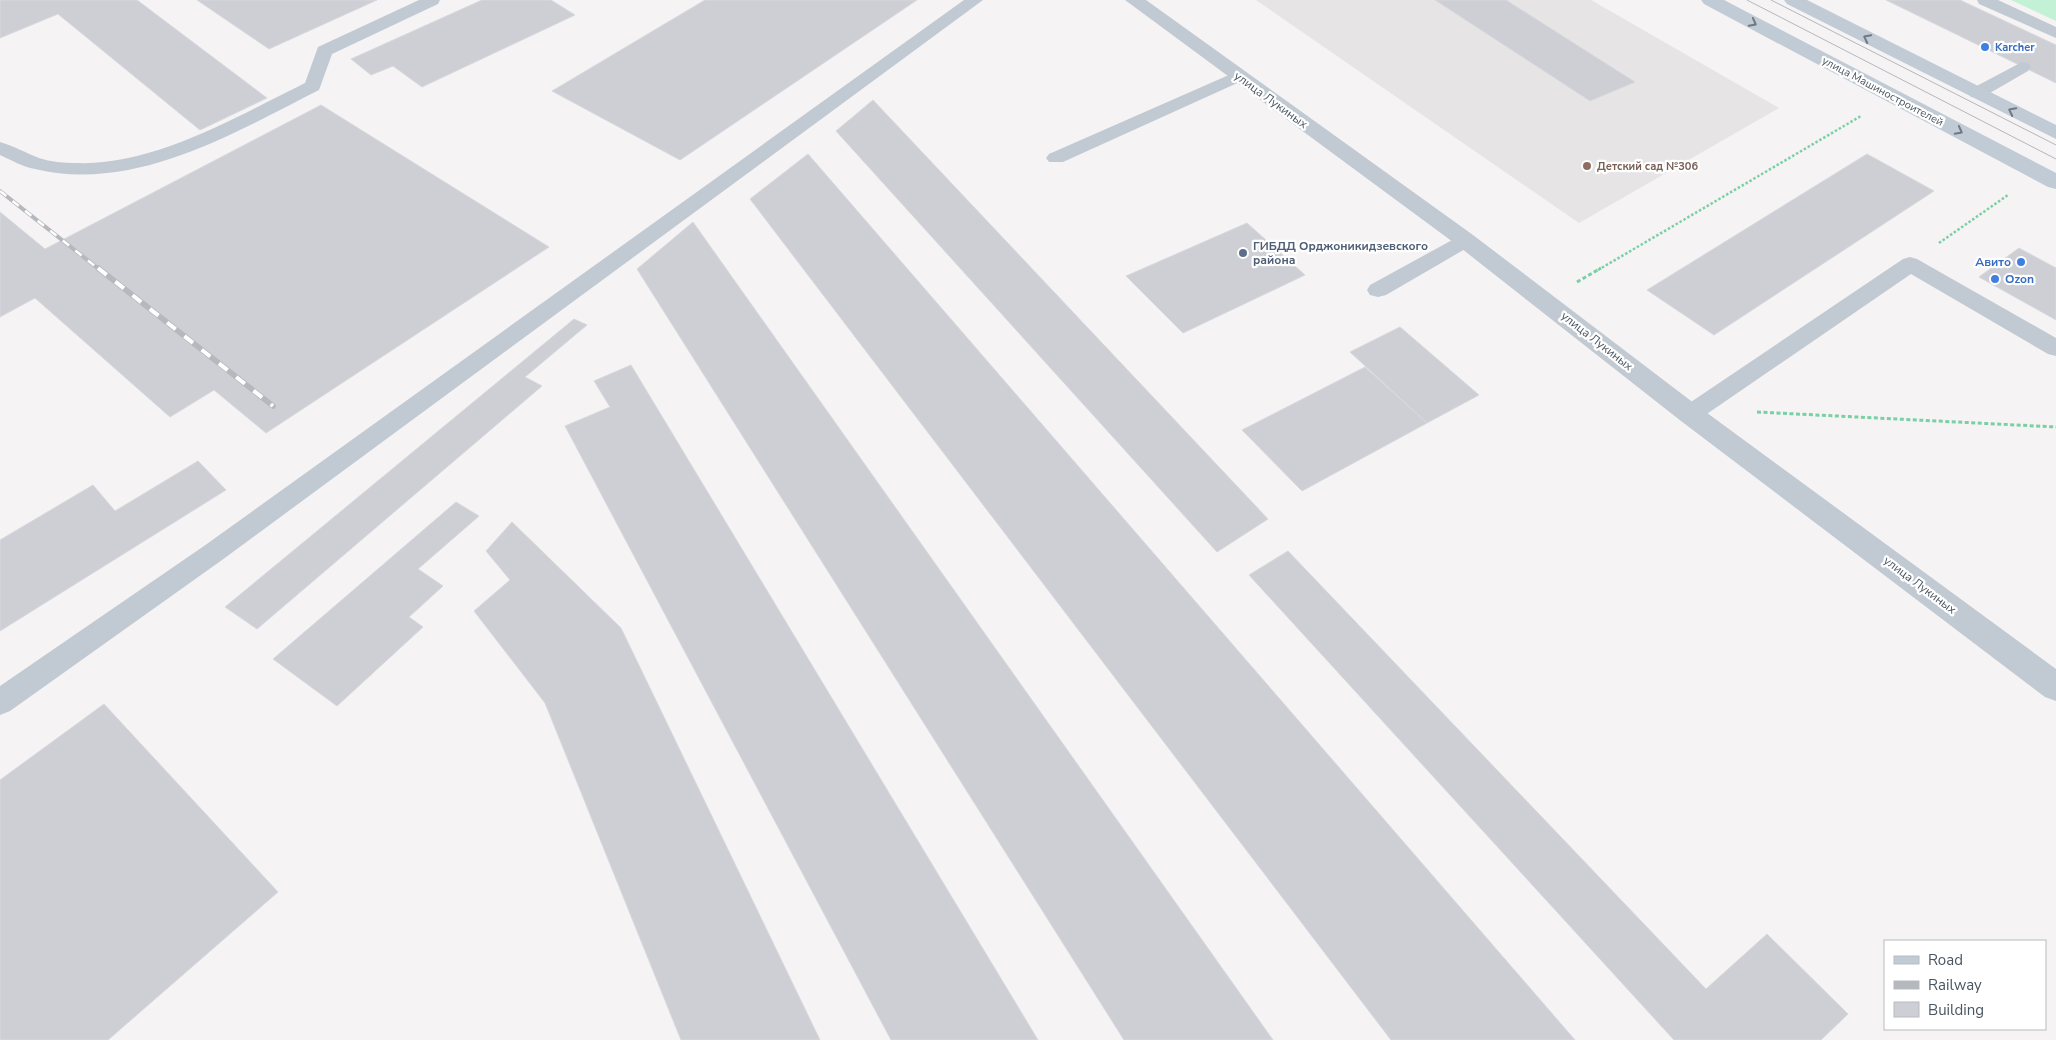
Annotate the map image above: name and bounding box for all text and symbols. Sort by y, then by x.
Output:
one-way arrow [1748,17,1757,27]
one-way arrow [1863,34,1872,44]
place label: Karcher [1995,40,2035,55]
marker: Karcher [1979,41,1991,53]
street label: улица Машиностроителей [1819,53,1946,130]
street label: улица Лукиных [1231,68,1311,132]
one-way arrow [2009,107,2018,117]
one-way arrow [1954,125,1963,135]
place label: Детский сад №306 [1597,159,1698,174]
marker: Детский сад №306 [1581,160,1593,172]
place label: ГИБДД Орджоникидзевского района [1253,238,1428,268]
marker: ГИБДД Орджоникидзевского района [1237,247,1249,259]
place label: Авито [1975,254,2011,270]
marker: Авито [2015,256,2027,268]
place label: Ozon [2005,271,2034,287]
marker: Ozon [1989,273,2001,285]
street label: улица Лукиных [1558,308,1637,375]
street label: улица Лукиных [1880,552,1960,618]
legend [1884,940,2046,1030]
text: Road [1928,950,1963,970]
text: Railway [1928,975,1982,995]
text: Building [1928,1000,1984,1020]

